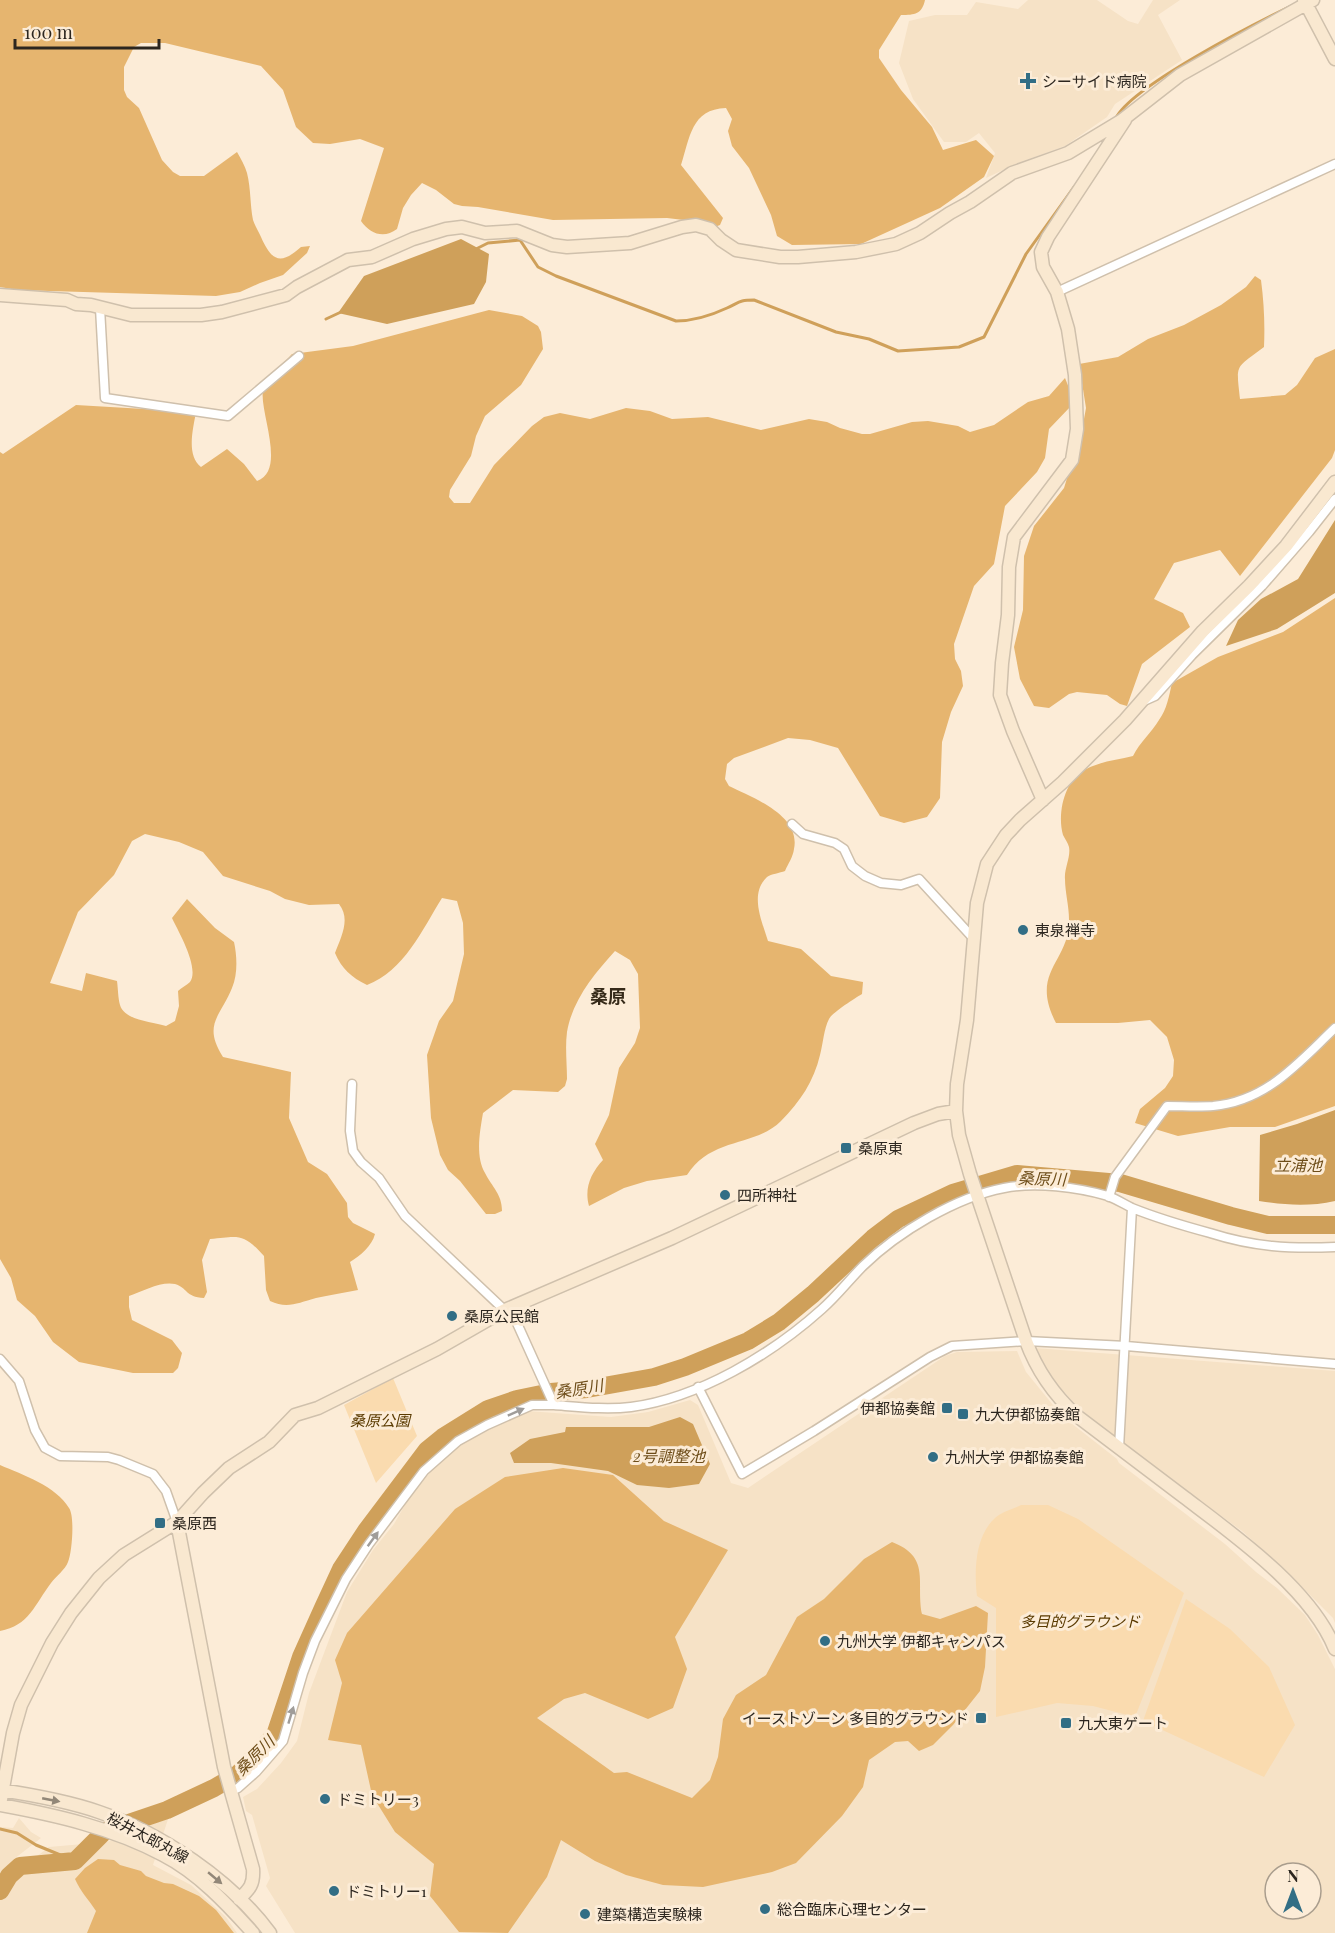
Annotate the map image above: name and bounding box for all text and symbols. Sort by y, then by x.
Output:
scale bar [15,12,159,50]
text: 100 m [24,20,73,44]
place label: シーサイド病院 [1042,71,1147,91]
marker: シーサイド病院 [1019,72,1037,90]
place label: 東泉禅寺 [1035,920,1095,940]
marker: 東泉禅寺 [1016,923,1030,937]
district label: 桑原 [590,984,626,1008]
place label: 桑原東 [858,1138,903,1158]
marker: 桑原東 [839,1141,853,1155]
water label: 立浦池 [1274,1154,1324,1175]
water label: 桑原川 [1018,1167,1068,1189]
place label: 四所神社 [737,1185,797,1205]
marker: 四所神社 [718,1188,732,1202]
place label: 桑原公民館 [464,1306,539,1326]
marker: 桑原公民館 [445,1309,459,1323]
water label: 桑原川 [554,1374,606,1402]
place label: 伊都協奏館 [860,1398,935,1418]
marker: 伊都協奏館 [940,1401,954,1415]
place label: 九大伊都協奏館 [975,1404,1080,1424]
one-way arrow [507,1407,525,1417]
marker: 九大伊都協奏館 [956,1407,970,1421]
park label: 桑原公園 [350,1410,412,1430]
water label: 2号調整池 [632,1445,707,1466]
place label: 九州大学 伊都協奏館 [945,1447,1084,1467]
marker: 九州大学 伊都協奏館 [926,1450,940,1464]
place label: 桑原西 [172,1513,217,1533]
marker: 桑原西 [153,1516,167,1530]
one-way arrow [367,1531,379,1547]
park label: 多目的グラウンド [1020,1611,1141,1631]
place label: 九州大学 伊都キャンパス [837,1631,1006,1651]
marker: 九州大学 伊都キャンパス [818,1634,832,1648]
one-way arrow [287,1705,296,1723]
place label: イーストゾーン 多目的グラウンド [742,1708,969,1728]
marker: イーストゾーン 多目的グラウンド [974,1711,988,1725]
place label: 九大東ゲート [1078,1713,1168,1733]
marker: 九大東ゲート [1059,1716,1073,1730]
water label: 桑原川 [230,1729,280,1779]
place label: ドミトリー3 [337,1789,419,1809]
marker: ドミトリー3 [318,1792,332,1806]
one-way arrow [42,1796,61,1805]
street label: 桜井太郎丸線 [104,1807,192,1867]
north arrow [1263,1861,1323,1921]
text: N [1287,1865,1299,1886]
one-way arrow [207,1871,222,1884]
place label: ドミトリー1 [346,1881,427,1901]
marker: ドミトリー1 [327,1884,341,1898]
place label: 総合臨床心理センター [777,1899,927,1919]
marker: 総合臨床心理センター [758,1902,772,1916]
place label: 建築構造実験棟 [597,1904,702,1924]
marker: 建築構造実験棟 [578,1907,592,1921]

